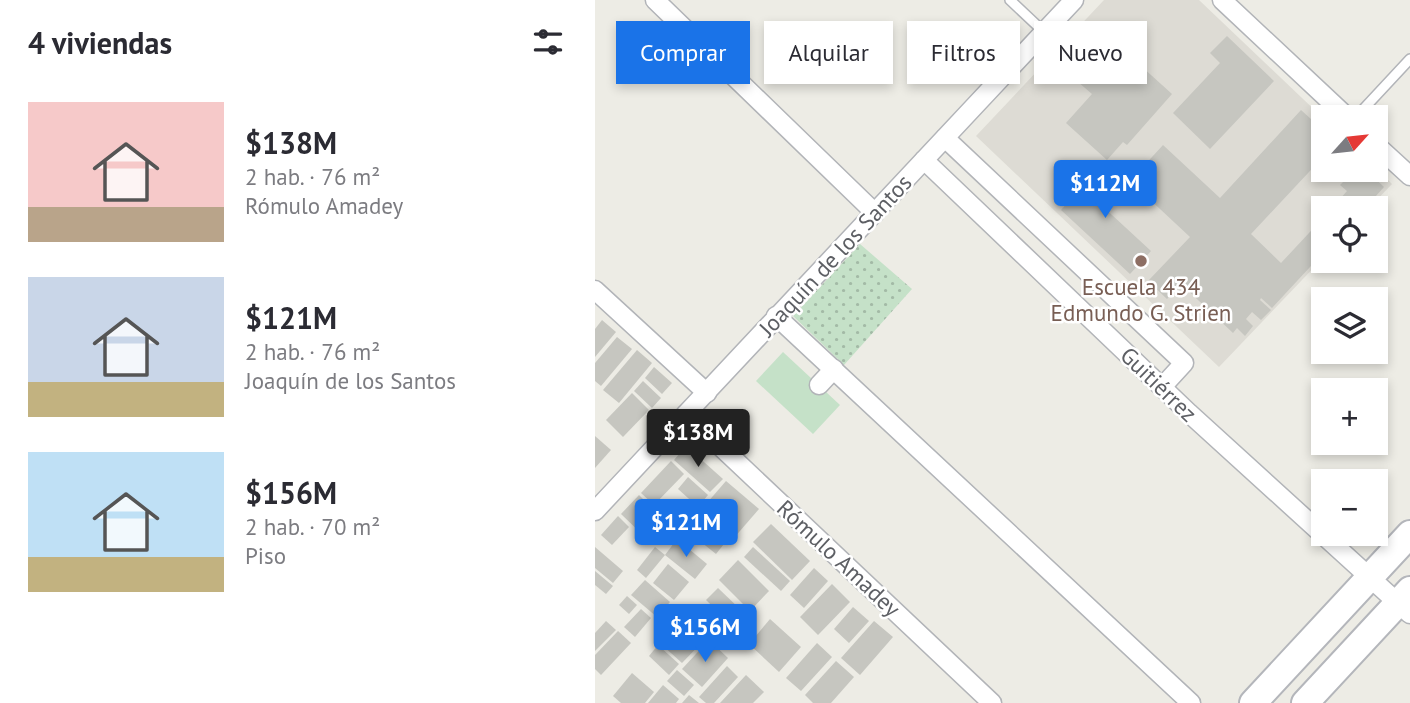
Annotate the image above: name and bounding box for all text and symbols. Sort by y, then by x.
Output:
chip: Comprar [616,21,750,84]
chip: Alquilar [764,21,893,84]
chip: Filtros [907,21,1020,84]
chip: Nuevo [1034,21,1147,84]
text: 4 viviendas [28,23,172,62]
icon: filters [529,23,567,61]
north arrow [1311,105,1388,182]
map controls [1311,105,1388,546]
text: $138M [245,123,337,162]
icon: home [84,130,168,214]
pin: $112M [1056,160,1154,220]
text: 2 hab. · 76 m² [245,162,380,191]
street label: Joaquín de los Santos [752,168,918,343]
text: $112M [1070,168,1140,197]
text: Rómulo Amadey [245,191,403,220]
button: locate [1311,196,1388,273]
marker: Escuela 434 Edmundo G. Strien [1133,253,1149,269]
place label: Escuela 434 Edmundo G. Strien [1051,272,1231,327]
button: layers [1311,287,1388,364]
text: $121M [245,298,337,337]
icon: home [84,305,168,389]
text: 2 hab. · 76 m² [245,337,380,366]
street label: Guitiérrez [1115,340,1203,428]
text: Joaquín de los Santos [245,366,456,395]
button: + [1311,378,1388,455]
pin: $138M [649,410,747,469]
text: $138M [663,417,733,446]
button: − [1311,469,1388,546]
text: $156M [245,473,337,512]
icon: home [84,480,168,564]
street label: Rómulo Amadey [771,493,907,623]
pin: $121M [637,500,735,559]
text: $121M [651,507,721,536]
text: 2 hab. · 70 m² [245,512,380,541]
text: Piso [245,541,286,570]
pin: $156M [656,604,754,664]
text: $156M [670,612,740,641]

